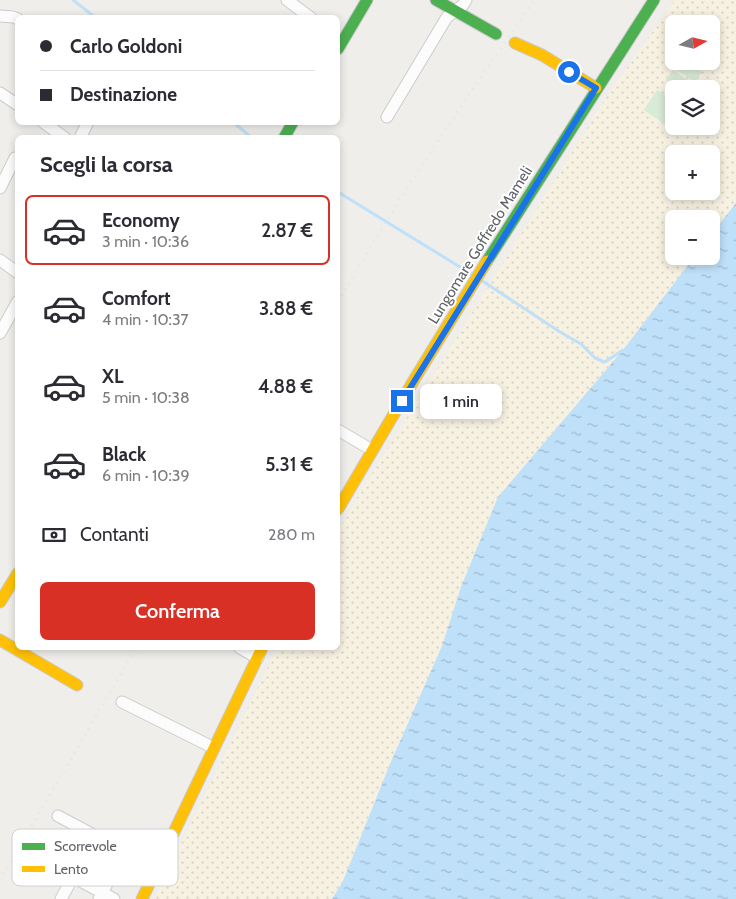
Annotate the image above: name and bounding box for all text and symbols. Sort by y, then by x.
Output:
north arrow [665,15,720,70]
map controls [665,15,720,265]
text: Carlo Goldoni [70,35,182,58]
route start [558,61,580,83]
button: layers [665,80,720,135]
text: Destinazione [70,83,177,106]
button: + [665,145,720,200]
text: Scegli la corsa [40,151,173,178]
street label: Lungomare Goffredo Mameli [424,163,536,327]
icon: car [42,208,87,253]
text: Economy [102,209,180,232]
button: − [665,210,720,265]
text: 2.87 € [261,219,313,242]
text: 3 min · 10:36 [102,232,189,251]
icon: car [42,286,87,331]
text: Comfort [102,287,171,310]
text: 3.88 € [259,297,313,320]
text: 4 min · 10:37 [102,310,189,329]
icon: car [42,364,87,409]
text: XL [102,365,123,388]
text: 4.88 € [258,375,313,398]
callout: 1 min [420,384,502,418]
text: 5 min · 10:38 [102,388,190,407]
route end [391,390,413,412]
text: 1 min [443,392,479,411]
icon: car [42,442,87,487]
text: Black [102,443,146,466]
text: 5.31 € [265,453,313,476]
text: 6 min · 10:39 [102,466,190,485]
icon: cash [40,521,68,549]
text: Contanti [80,523,149,546]
text: 280 m [268,525,315,544]
button: Conferma [40,582,315,640]
legend [12,829,178,886]
text: Scorrevole [54,837,117,855]
text: Lento [54,860,88,878]

